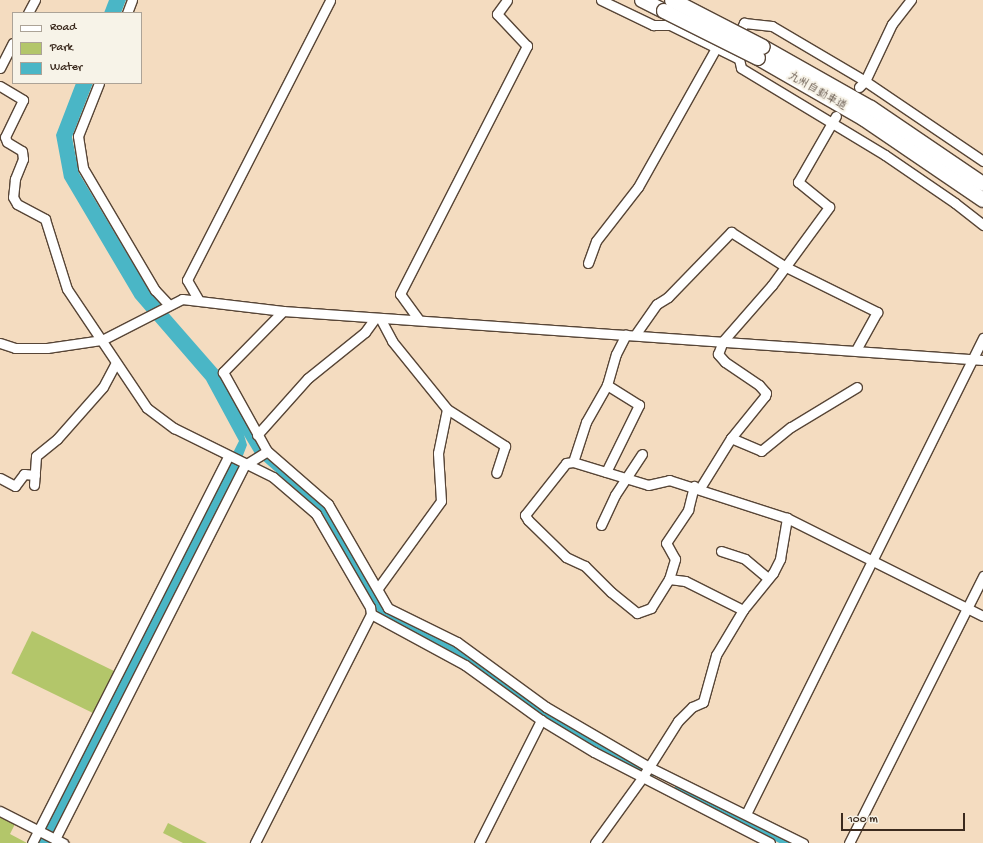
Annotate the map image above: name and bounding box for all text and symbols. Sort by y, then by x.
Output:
legend [12,12,142,84]
text: Road [50,21,76,35]
text: Park [50,41,73,55]
text: Water [50,61,82,75]
street label: 九州自動車道 [785,70,849,114]
scale bar [843,805,967,831]
text: 100 m [848,813,878,827]

